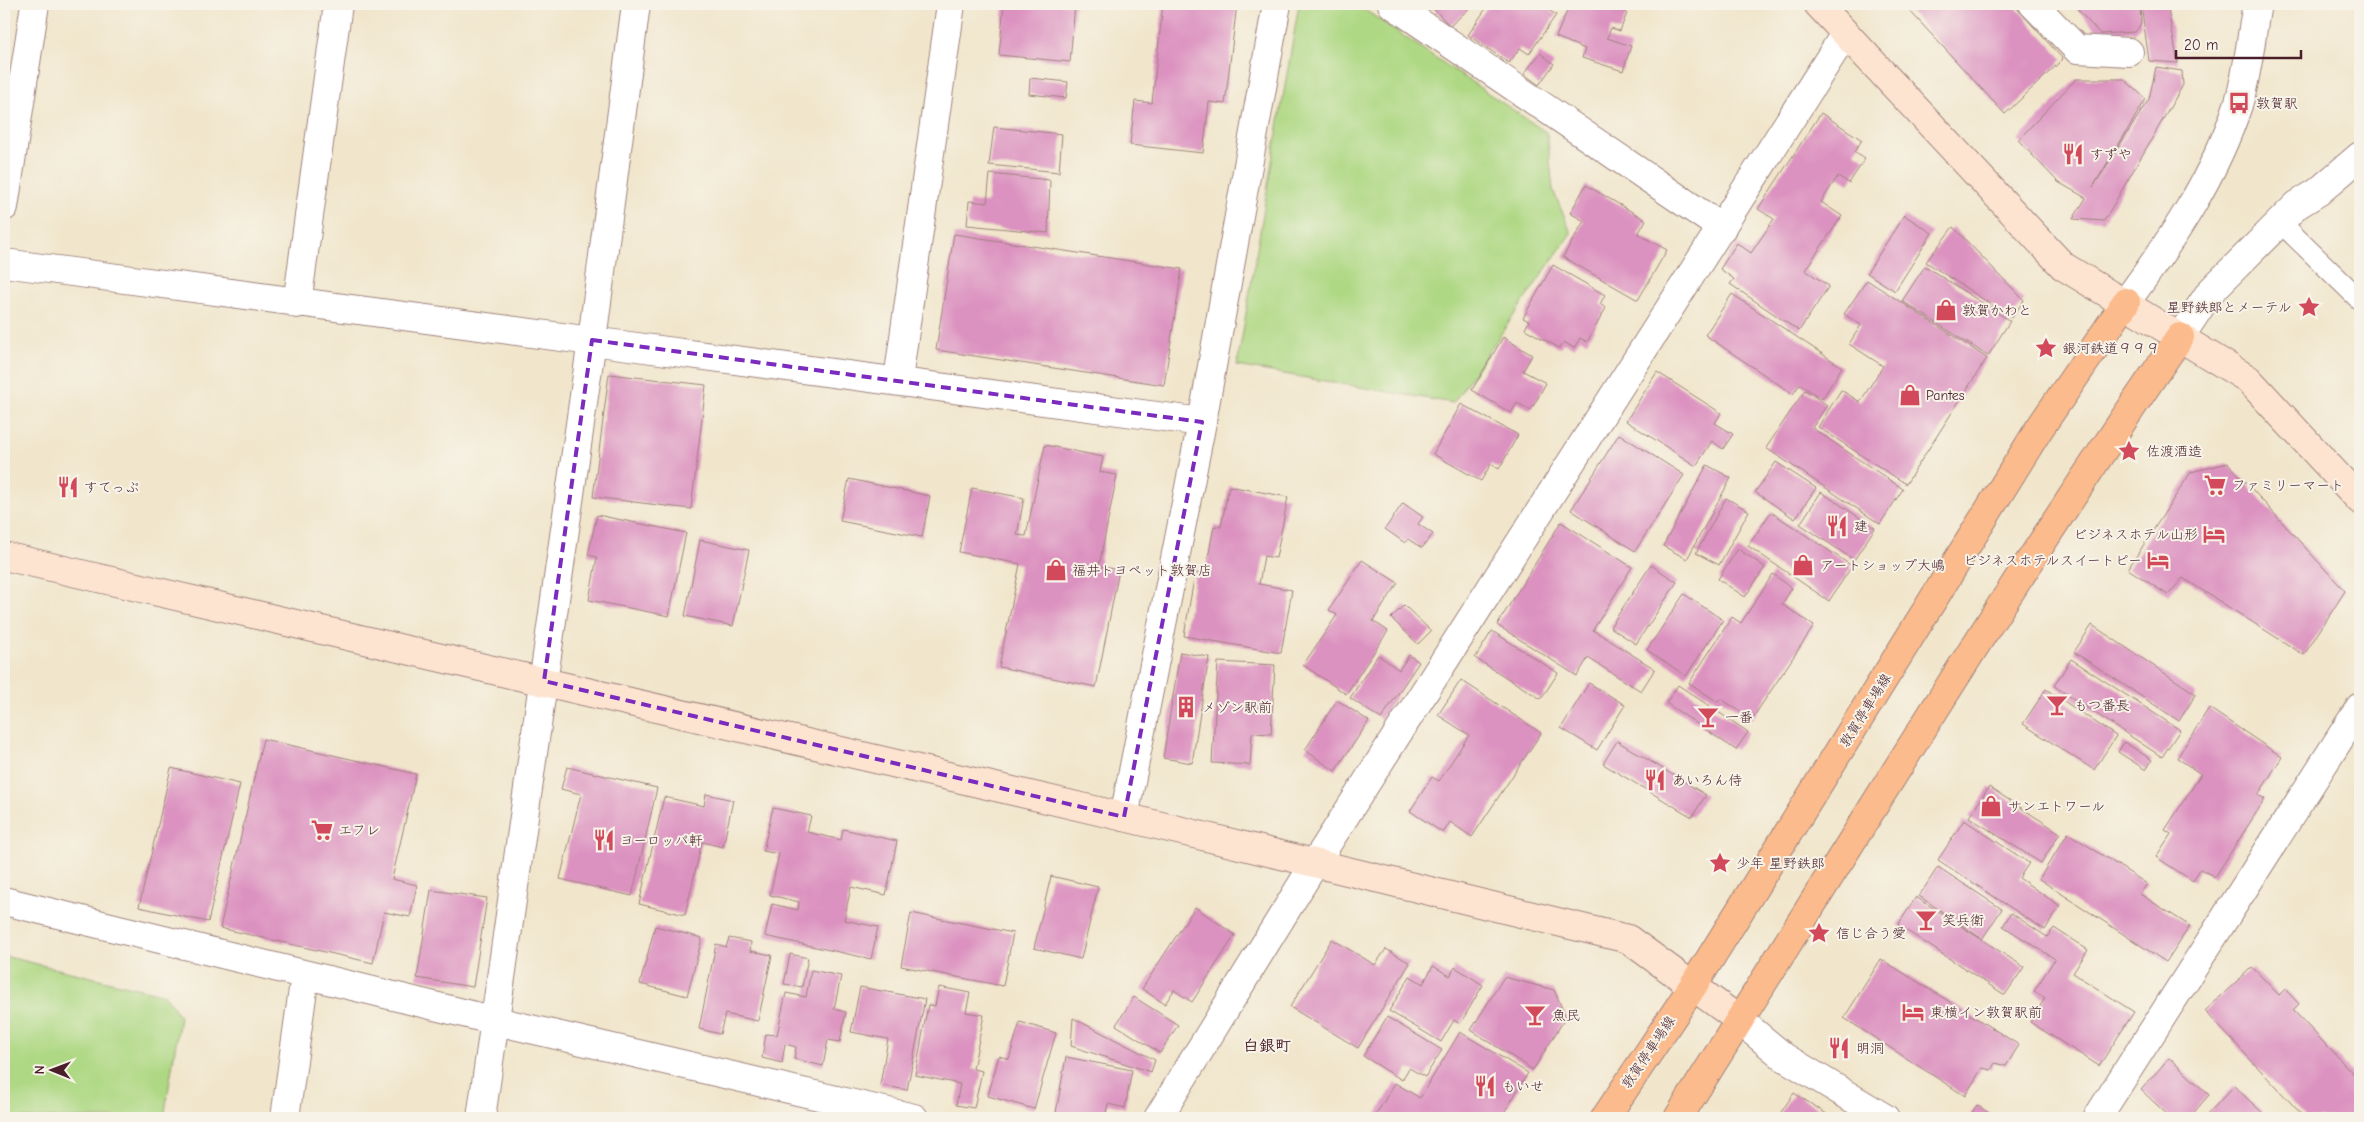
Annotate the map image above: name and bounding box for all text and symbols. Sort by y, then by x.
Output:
scale bar [2176,28,2302,60]
text: 20 m [2184,36,2218,54]
bus stop icon: 敦賀駅 [2226,90,2252,116]
place label: 敦賀駅 [2256,95,2298,112]
restaurant icon: すずや [2060,141,2086,167]
place label: すずや [2090,146,2132,163]
place icon: 星野鉄郎とメーテル [2296,294,2322,320]
shop icon: 敦賀かわと [1933,297,1959,323]
place label: 星野鉄郎とメーテル [2167,299,2292,316]
place label: 敦賀かわと [1962,302,2032,319]
place icon: 銀河鉄道９９９ [2033,335,2059,361]
place label: 銀河鉄道９９９ [2062,340,2160,357]
shop icon: Pantes [1897,382,1923,408]
place label: Pantes [1926,387,1965,404]
place icon: 佐渡酒造 [2116,438,2142,464]
place label: 佐渡酒造 [2146,443,2202,460]
supermarket icon: ファミリーマート [2202,472,2228,498]
restaurant icon: すてっぷ [55,474,81,500]
place label: ファミリーマート [2232,477,2344,494]
place label: すてっぷ [84,479,139,496]
restaurant icon: 建 [1824,513,1850,539]
place label: 建 [1854,518,1868,535]
hotel icon: ビジネスホテル山形 [2201,521,2227,547]
place label: ビジネスホテル山形 [2073,526,2198,543]
hotel icon: ビジネスホテルスイートピー [2145,547,2171,573]
shop icon: アートショップ大嶋 [1790,552,1816,578]
place label: ビジネスホテルスイートピー [1963,552,2142,569]
shop icon: 福井トヨペット敦賀店 [1043,557,1069,583]
place label: アートショップ大嶋 [1820,557,1945,574]
place label: 福井トヨペット敦賀店 [1072,562,1212,579]
street label: 敦賀停車場線 [1836,670,1895,750]
bar icon: もつ番長 [2044,692,2070,718]
building icon: メゾン駅前 [1173,694,1199,720]
place label: もつ番長 [2074,697,2130,714]
place label: メゾン駅前 [1202,699,1272,716]
bar icon: 一番 [1695,704,1721,730]
place label: 一番 [1725,709,1753,726]
restaurant icon: あいろん侍 [1642,767,1668,793]
place label: あいろん侍 [1672,772,1742,789]
shop icon: サンエトワール [1978,793,2004,819]
place label: サンエトワール [2008,798,2105,815]
supermarket icon: エフレ [309,817,335,843]
place label: エフレ [338,822,380,839]
restaurant icon: ヨーロッパ軒 [591,827,617,853]
place label: ヨーロッパ軒 [620,832,703,849]
place icon: 少年 星野鉄郎 [1707,850,1733,876]
place label: 少年 星野鉄郎 [1736,855,1825,872]
bar icon: 笑兵衛 [1913,907,1939,933]
place label: 笑兵衛 [1942,912,1984,929]
place icon: 信じ合う愛 [1806,920,1832,946]
place label: 信じ合う愛 [1836,925,1906,942]
hotel icon: 東横イン敦賀駅前 [1900,999,1926,1025]
bar icon: 魚民 [1522,1002,1548,1028]
place label: 東横イン敦賀駅前 [1930,1004,2042,1021]
place label: 魚民 [1552,1007,1580,1024]
street label: 敦賀停車場線 [1618,1013,1679,1092]
restaurant icon: 明洞 [1826,1035,1852,1061]
district label: 白銀町 [1243,1037,1291,1055]
place label: 明洞 [1856,1040,1884,1057]
north arrow [28,1044,78,1094]
text: N [31,1065,48,1074]
restaurant icon: もいせ [1472,1073,1498,1099]
place label: もいせ [1502,1078,1544,1095]

